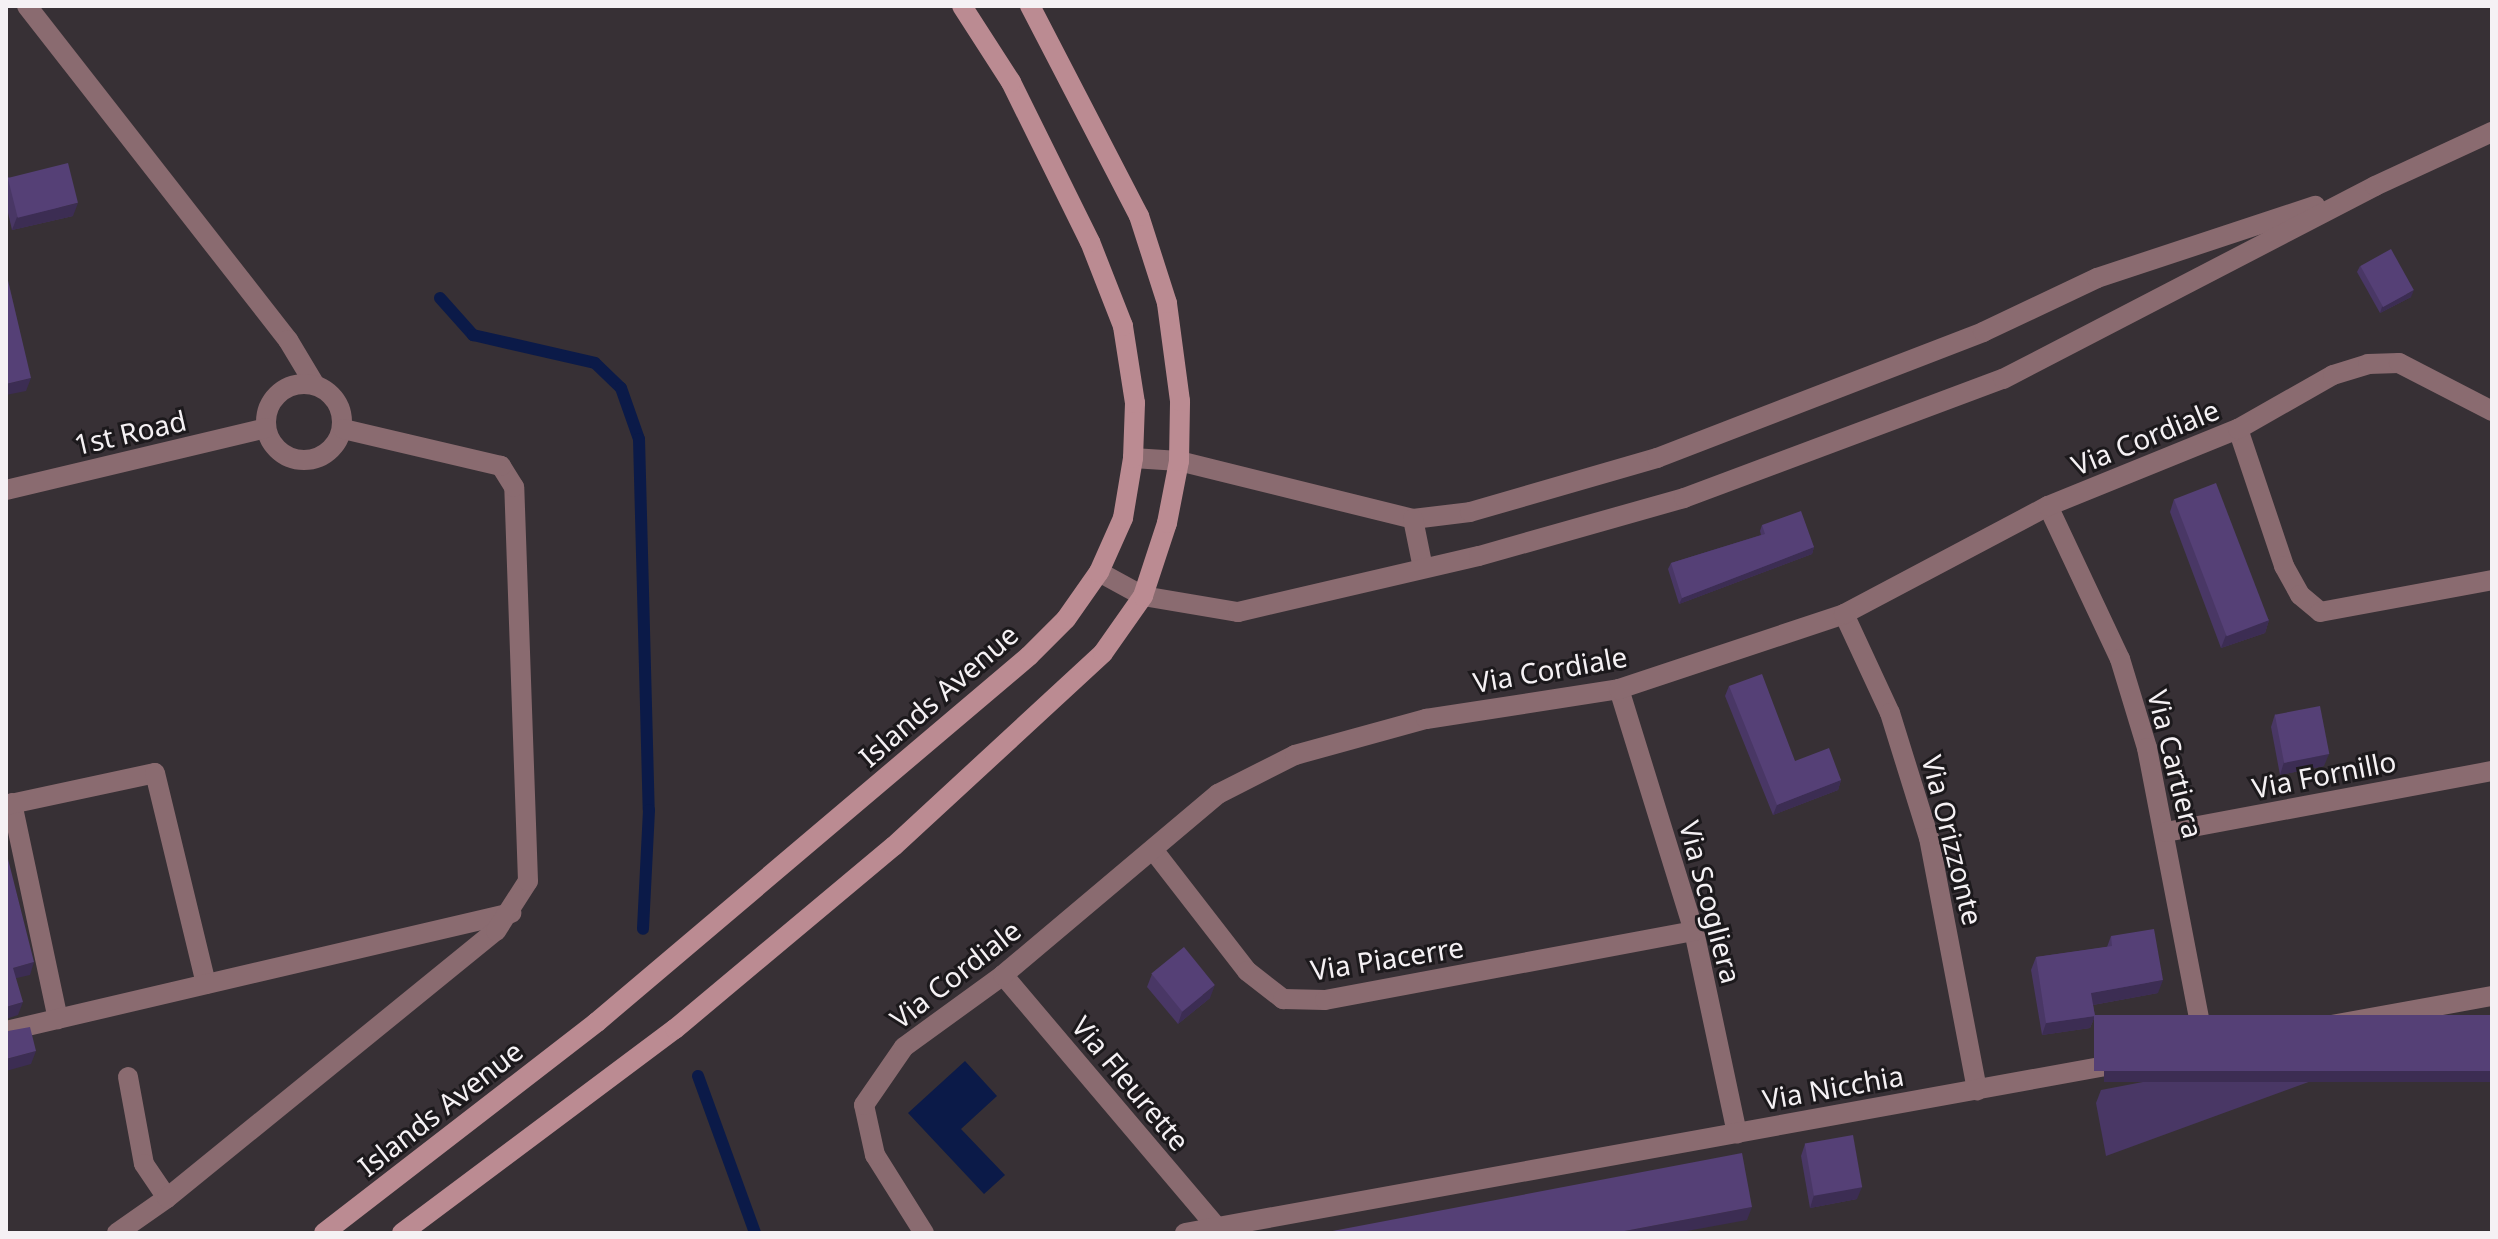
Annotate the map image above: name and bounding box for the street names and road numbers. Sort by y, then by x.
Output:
street label: Via Cordiale [2066,392,2224,482]
street label: 1st Road [71,403,189,461]
street label: Islands Avenue [852,617,1024,773]
street label: Via Cordiale [1470,639,1630,699]
street label: Via Cartiera [2141,686,2211,842]
street label: Via Fornillo [2249,744,2399,804]
street label: Via Orizzonte [1916,751,1990,929]
street label: Via Scogliera [1673,817,1749,987]
street label: Via Cordiale [883,913,1027,1035]
street label: Via Piacerre [1308,929,1466,987]
street label: Via Fleurette [1065,1009,1197,1157]
street label: Islands Avenue [351,1033,529,1183]
street label: Via Nicchia [1760,1058,1906,1116]

